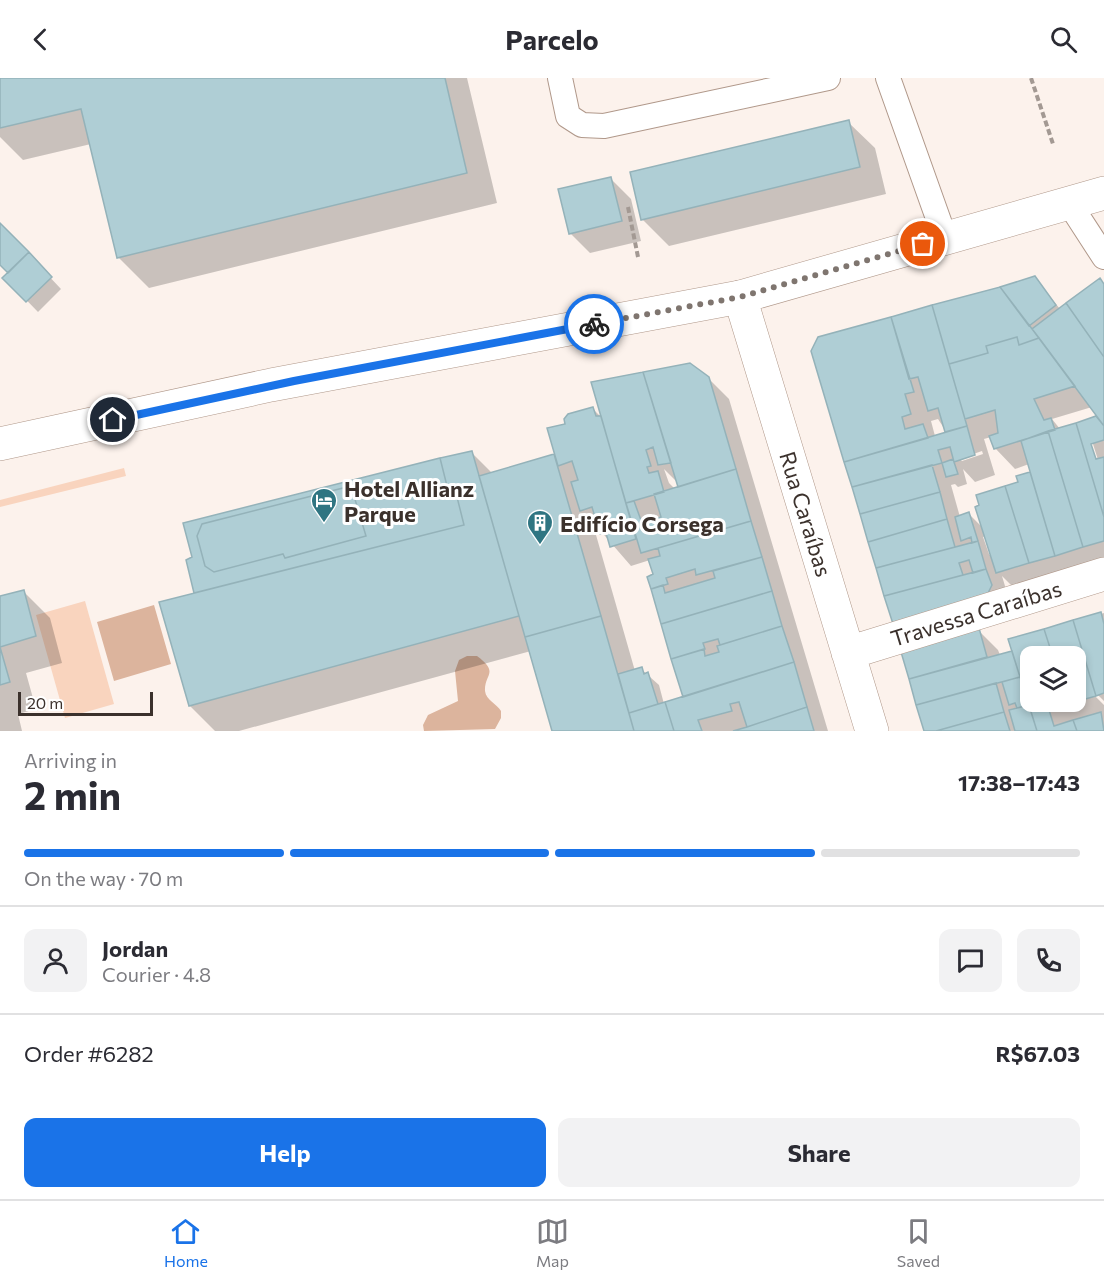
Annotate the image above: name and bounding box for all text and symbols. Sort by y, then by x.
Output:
icon: back [24,23,57,56]
text: Parcelo [505,23,599,56]
icon: search [1047,23,1080,56]
pin [897,218,948,269]
icon: bag [906,227,939,260]
courier [564,294,624,354]
icon: bike [578,308,611,341]
pin [87,394,138,445]
icon: home [96,403,129,436]
street label: Rua Caraíbas [774,448,838,580]
place label: Hotel Allianz Parque [344,475,474,527]
hotel icon: Hotel Allianz Parque [309,486,339,524]
building icon: Edifício Corsega [525,508,555,546]
place label: Edifício Corsega [560,510,724,537]
street label: Travessa Caraíbas [887,574,1065,652]
map controls [1020,646,1086,712]
button: layers [1020,646,1086,712]
scale bar [18,689,153,716]
text: 20 m [27,693,63,712]
text: Arriving in [24,748,117,772]
text: 17:38–17:43 [958,769,1080,796]
text: 2 min [24,770,121,818]
text: On the way · 70 m [24,866,183,890]
button: person [24,929,87,992]
button: chat [939,929,1002,992]
button: phone [1017,929,1080,992]
text: Jordan [102,935,168,962]
text: Courier · 4.8 [102,962,211,986]
text: Order #6282 [24,1040,154,1067]
text: R$67.03 [996,1040,1080,1067]
button: Help [24,1118,546,1187]
button: Share [558,1118,1080,1187]
tab: Home [164,1215,208,1270]
tab: Map [536,1215,569,1270]
tab: Saved [897,1215,940,1270]

